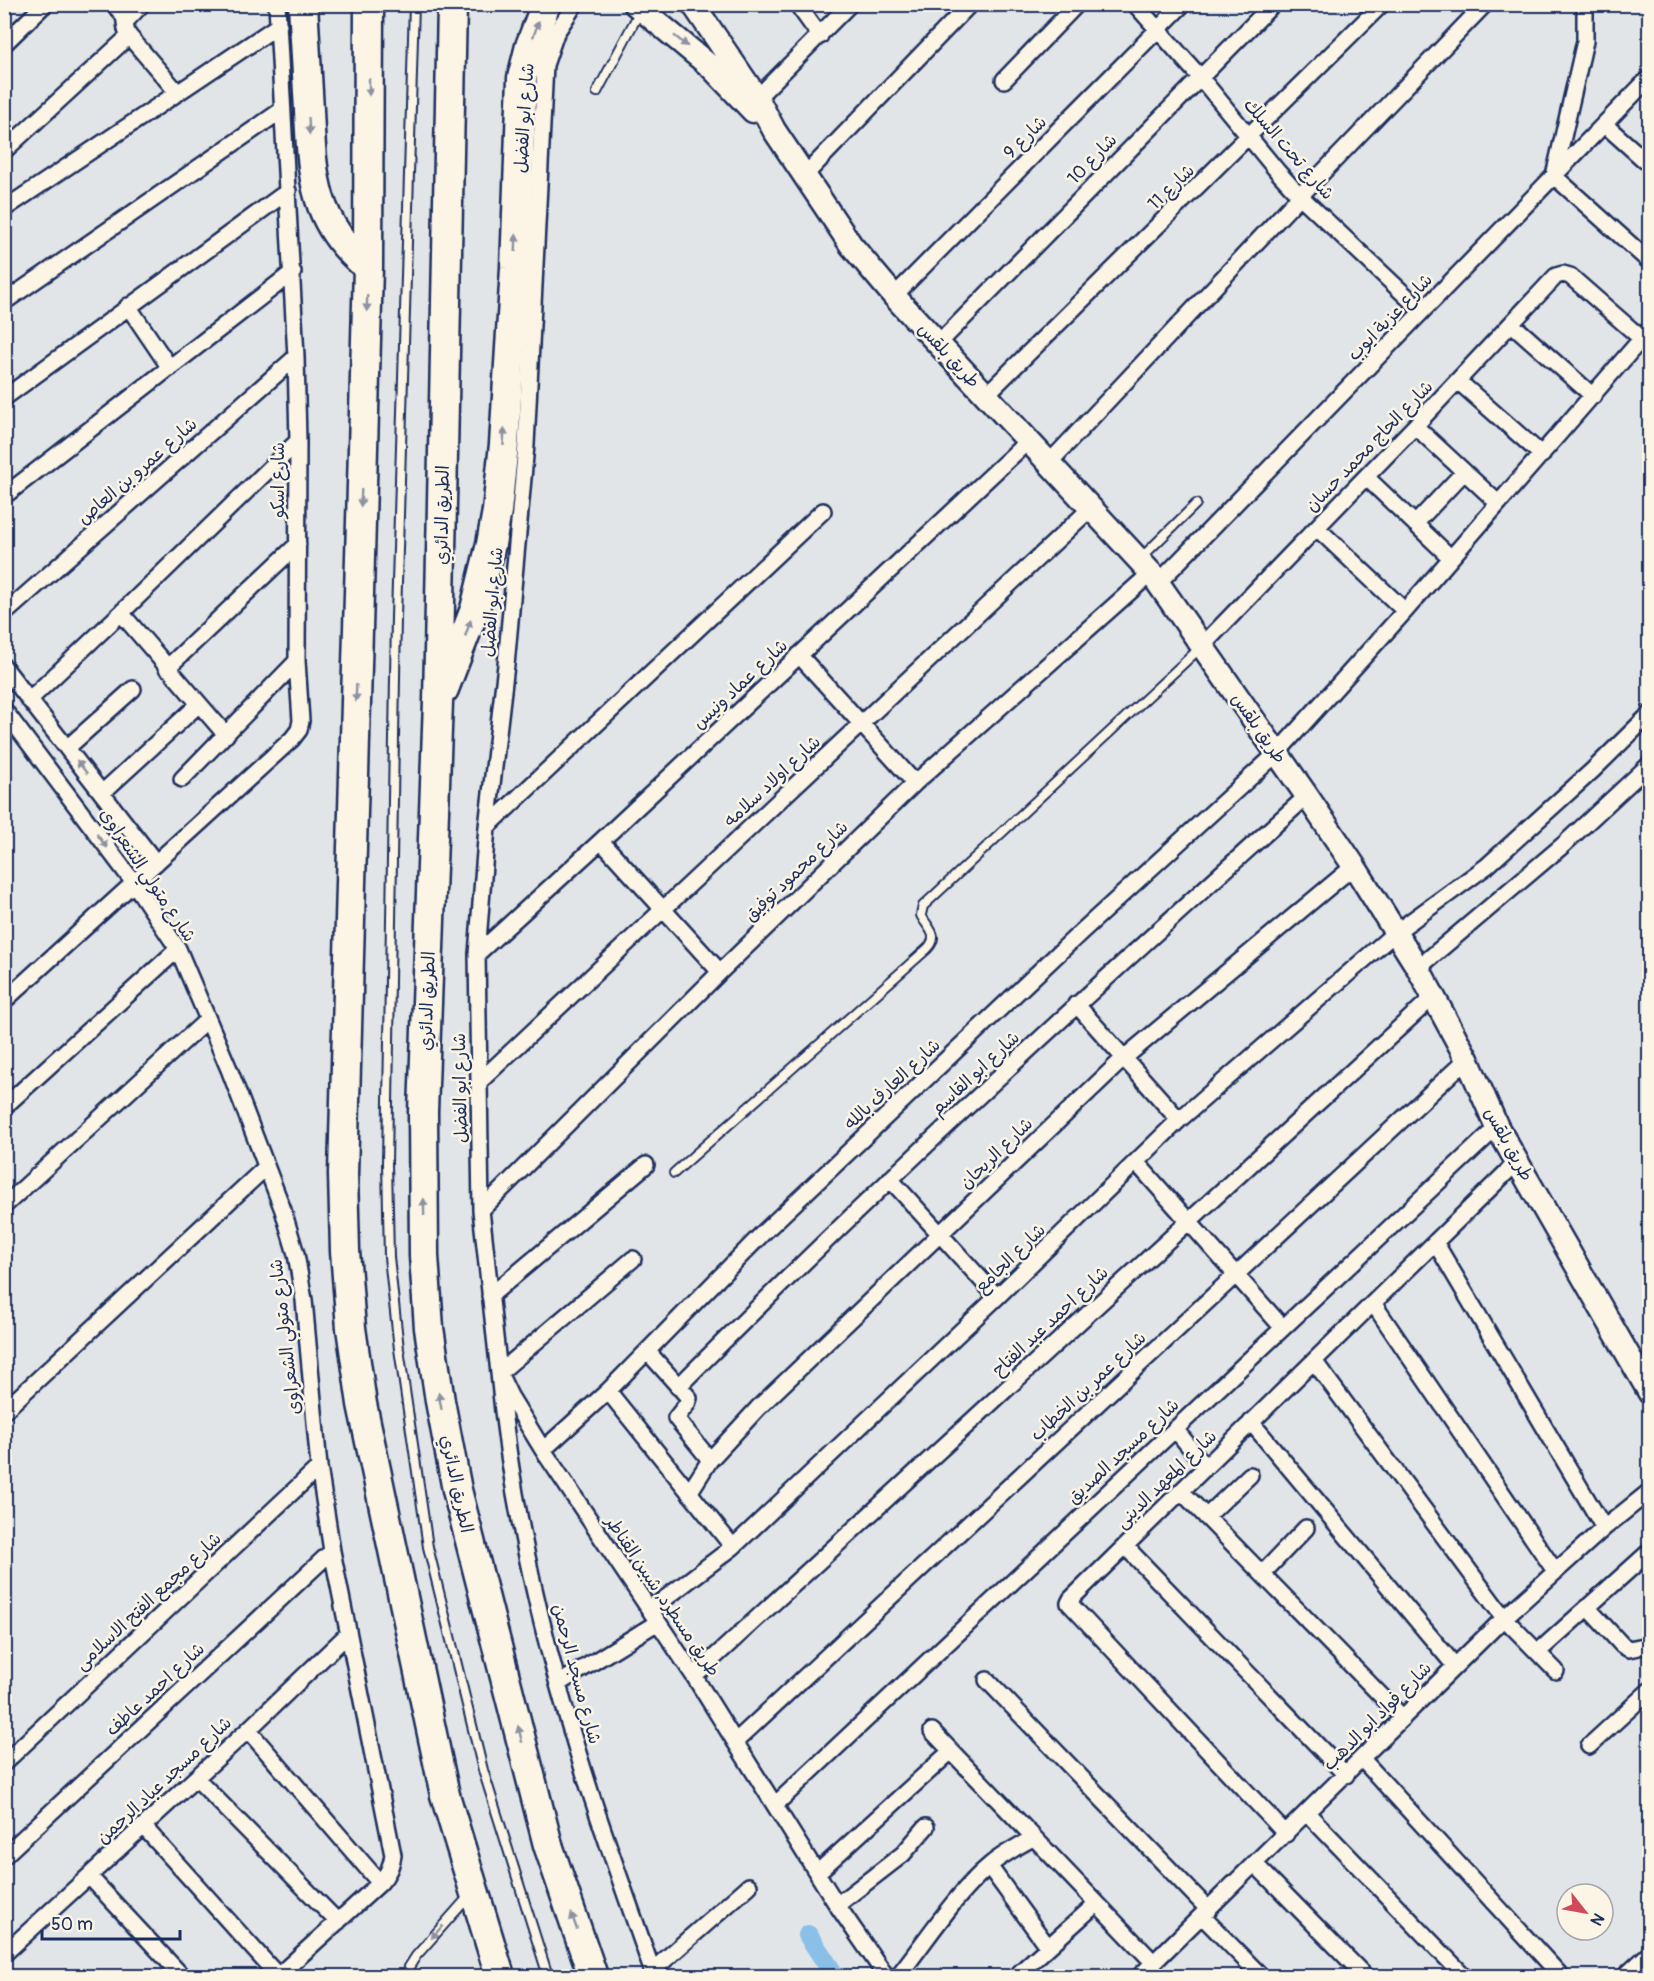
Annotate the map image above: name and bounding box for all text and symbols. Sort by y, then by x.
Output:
one-way arrow [532,20,542,38]
one-way arrow [673,35,688,47]
street label: شارع ابو الفضل [509,62,540,174]
one-way arrow [364,77,373,96]
street label: شارع تحت السلك [1238,94,1339,205]
street label: شارع 9 [999,111,1052,164]
one-way arrow [305,116,314,135]
street label: شارع 10 [1062,129,1122,190]
street label: شارع 11 [1143,159,1200,215]
one-way arrow [511,233,521,252]
street label: شارع عزبة ايوب [1343,269,1438,366]
one-way arrow [362,293,371,312]
street label: طريق بلقس [913,318,985,393]
street label: شارع الحاج محمد حسان [1301,376,1438,517]
street label: شارع عمرو بن العاص [72,413,202,530]
one-way arrow [500,428,509,447]
street label: شارع اسكو [267,442,290,520]
street label: الطريق الدائري [430,465,456,565]
one-way arrow [357,488,366,507]
street label: شارع ابو الفضل [476,546,509,658]
one-way arrow [464,619,474,637]
street label: شارع عماد ونيس [688,634,793,734]
one-way arrow [351,683,361,702]
street label: طريق بلقس [1226,688,1291,768]
street label: شارع اولاد سلامه [719,731,826,832]
one-way arrow [75,759,88,775]
street label: شارع متولي الشعراوى [91,804,201,949]
street label: شارع محمود توفيق [739,816,853,927]
one-way arrow [96,833,108,848]
street label: الطريق الدائري [414,951,442,1051]
street label: شارع ابو القاسم [926,1026,1026,1122]
street label: شارع ابو الفضل [448,1033,473,1143]
street label: شارع العارف بالله [839,1034,945,1135]
street label: طريق بلقس [1479,1103,1538,1185]
street label: شارع الريحان [955,1113,1038,1194]
one-way arrow [419,1198,429,1217]
street label: شارع الجامع [970,1219,1051,1299]
street label: شارع متولي الشعراوى [265,1257,310,1416]
street label: شارع احمد عبد الفتاح [987,1261,1114,1381]
street label: شارع عمر بن الخطاب [1025,1327,1151,1446]
one-way arrow [435,1392,444,1411]
street label: شارع مسجد الصديق [1062,1393,1184,1509]
street label: شارع المعهد الدينى [1111,1425,1222,1534]
street label: الطريق الدائري [434,1433,478,1535]
street label: طريق مسطرد, شبين القناطر [599,1510,725,1681]
street label: شارع مجمع الفتح الاسلامى [70,1527,227,1676]
street label: شارع مسجد الرحمن [547,1601,606,1747]
street label: شارع احمد عاطف [101,1638,210,1741]
street label: شارع فواد ابو الدهب [1318,1657,1437,1776]
street label: شارع مسجد عباد الرحمن [92,1712,237,1849]
one-way arrow [514,1725,524,1743]
north arrow [1555,1882,1615,1942]
scale bar [42,1903,180,1941]
text: N [1586,1909,1608,1929]
one-way arrow [569,1912,578,1930]
text: 50 m [51,1913,93,1936]
one-way arrow [430,1925,444,1940]

